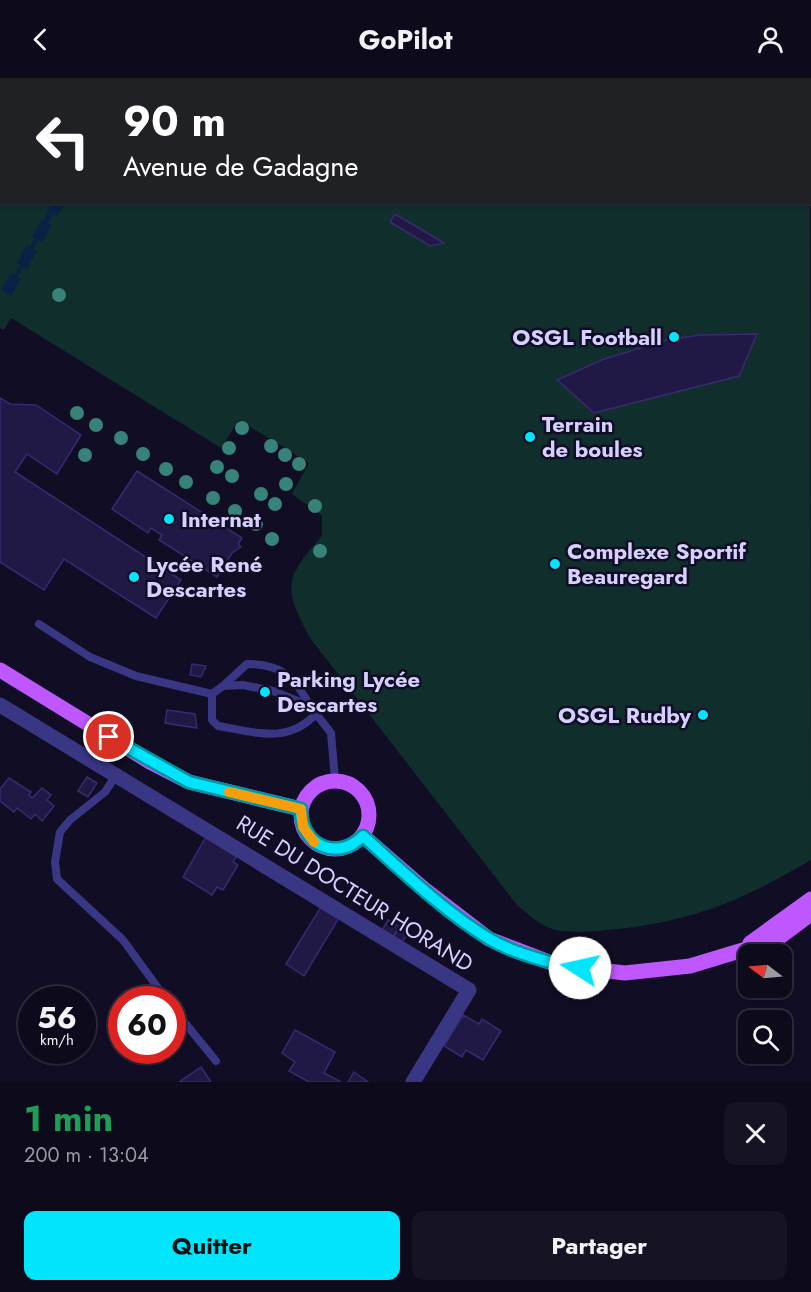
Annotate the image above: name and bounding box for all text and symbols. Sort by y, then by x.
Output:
text: GoPilot [359,20,453,59]
icon: back [24,23,57,56]
icon: person [754,23,787,56]
text: 90 m [123,91,226,152]
icon: left [24,102,102,180]
text: Avenue de Gadagne [123,147,358,186]
place label: OSGL Football [512,321,662,353]
marker: OSGL Football [667,330,681,344]
place label: Terrain de boules [542,408,643,465]
marker: Terrain de boules [523,430,537,444]
place label: Internat [181,503,261,535]
marker: Internat [162,512,176,526]
place label: Complexe Sportif Beauregard [567,535,747,592]
place label: Lycée René Descartes [146,548,262,605]
marker: Complexe Sportif Beauregard [548,557,562,571]
marker: Lycée René Descartes [127,570,141,584]
place label: Parking Lycée Descartes [277,663,420,720]
marker: Parking Lycée Descartes [258,685,272,699]
place label: OSGL Rudby [558,699,692,731]
marker: OSGL Rudby [696,708,710,722]
pin [83,711,134,762]
icon: arrive [92,720,125,753]
street label: RUE DU DOCTEUR HORAND [230,807,480,979]
position arrow [548,936,612,1000]
north arrow [738,944,792,998]
map controls [738,944,792,1064]
speed limit sign: 60 [108,986,186,1064]
text: 56 [37,996,77,1039]
button: search [738,1010,792,1064]
text: km/h [40,1029,74,1051]
text: 1 min [24,1092,113,1144]
button: close [724,1102,787,1165]
text: 200 m · 13:04 [24,1141,149,1170]
button: Quitter [24,1211,400,1280]
button: Partager [412,1211,787,1280]

